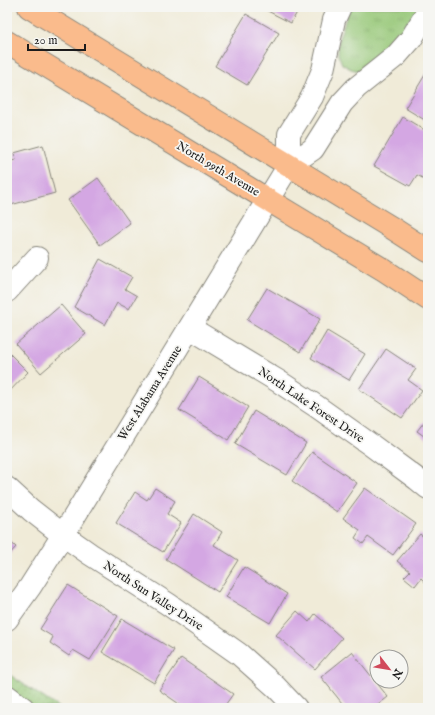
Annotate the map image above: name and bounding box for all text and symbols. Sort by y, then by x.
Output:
scale bar [28,26,85,52]
text: 20 m [34,33,57,48]
street label: North 99th Avenue [174,138,263,200]
street label: West Alabama Avenue [115,342,186,443]
street label: North Lake Forest Drive [255,364,367,446]
street label: North Sun Valley Drive [100,558,206,634]
north arrow [369,649,409,689]
text: N [388,665,406,682]

